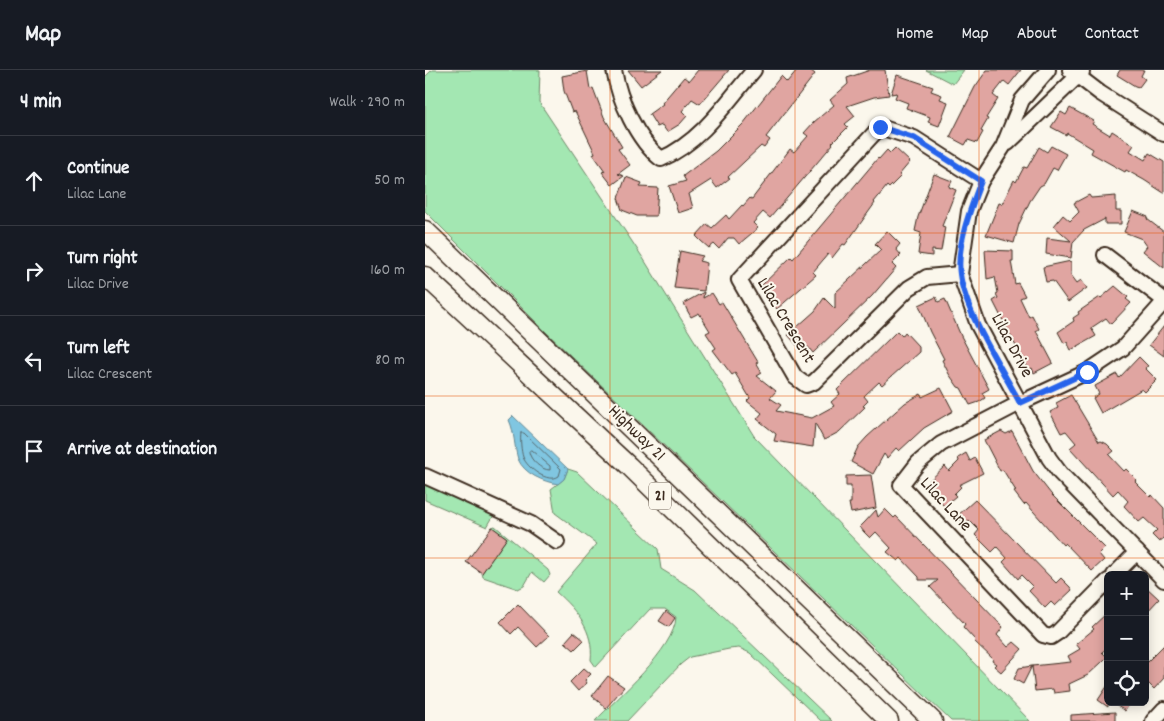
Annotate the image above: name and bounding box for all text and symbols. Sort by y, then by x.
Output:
text: Map [25,18,61,52]
text: Home [896,22,933,47]
text: Map [961,22,989,47]
text: About [1017,22,1057,47]
text: Contact [1085,22,1139,47]
text: 4 min [20,88,62,118]
text: Walk · 290 m [329,91,405,114]
route end [869,116,892,139]
text: Continue [67,156,129,183]
icon: ahead [20,167,48,195]
text: 50 m [374,169,405,192]
text: Lilac Lane [67,183,126,206]
text: Turn right [67,246,138,273]
icon: right [20,257,48,285]
text: 160 m [370,259,405,282]
text: Lilac Drive [67,273,129,296]
street label: Lilac Crescent [750,273,821,369]
street label: Lilac Drive [984,309,1038,383]
text: Turn left [67,336,130,363]
icon: left [20,347,48,375]
text: 80 m [375,349,405,372]
route start [1076,361,1099,384]
text: Lilac Crescent [67,363,152,386]
street label: Highway 21 [601,400,671,468]
icon: arrive [20,437,48,465]
text: Arrive at destination [67,437,217,464]
street label: Lilac Lane [913,472,977,538]
road number: 21 [649,482,671,510]
map controls [1104,571,1149,706]
button: + [1104,571,1149,616]
button: − [1104,616,1149,661]
button: locate [1104,661,1149,706]

